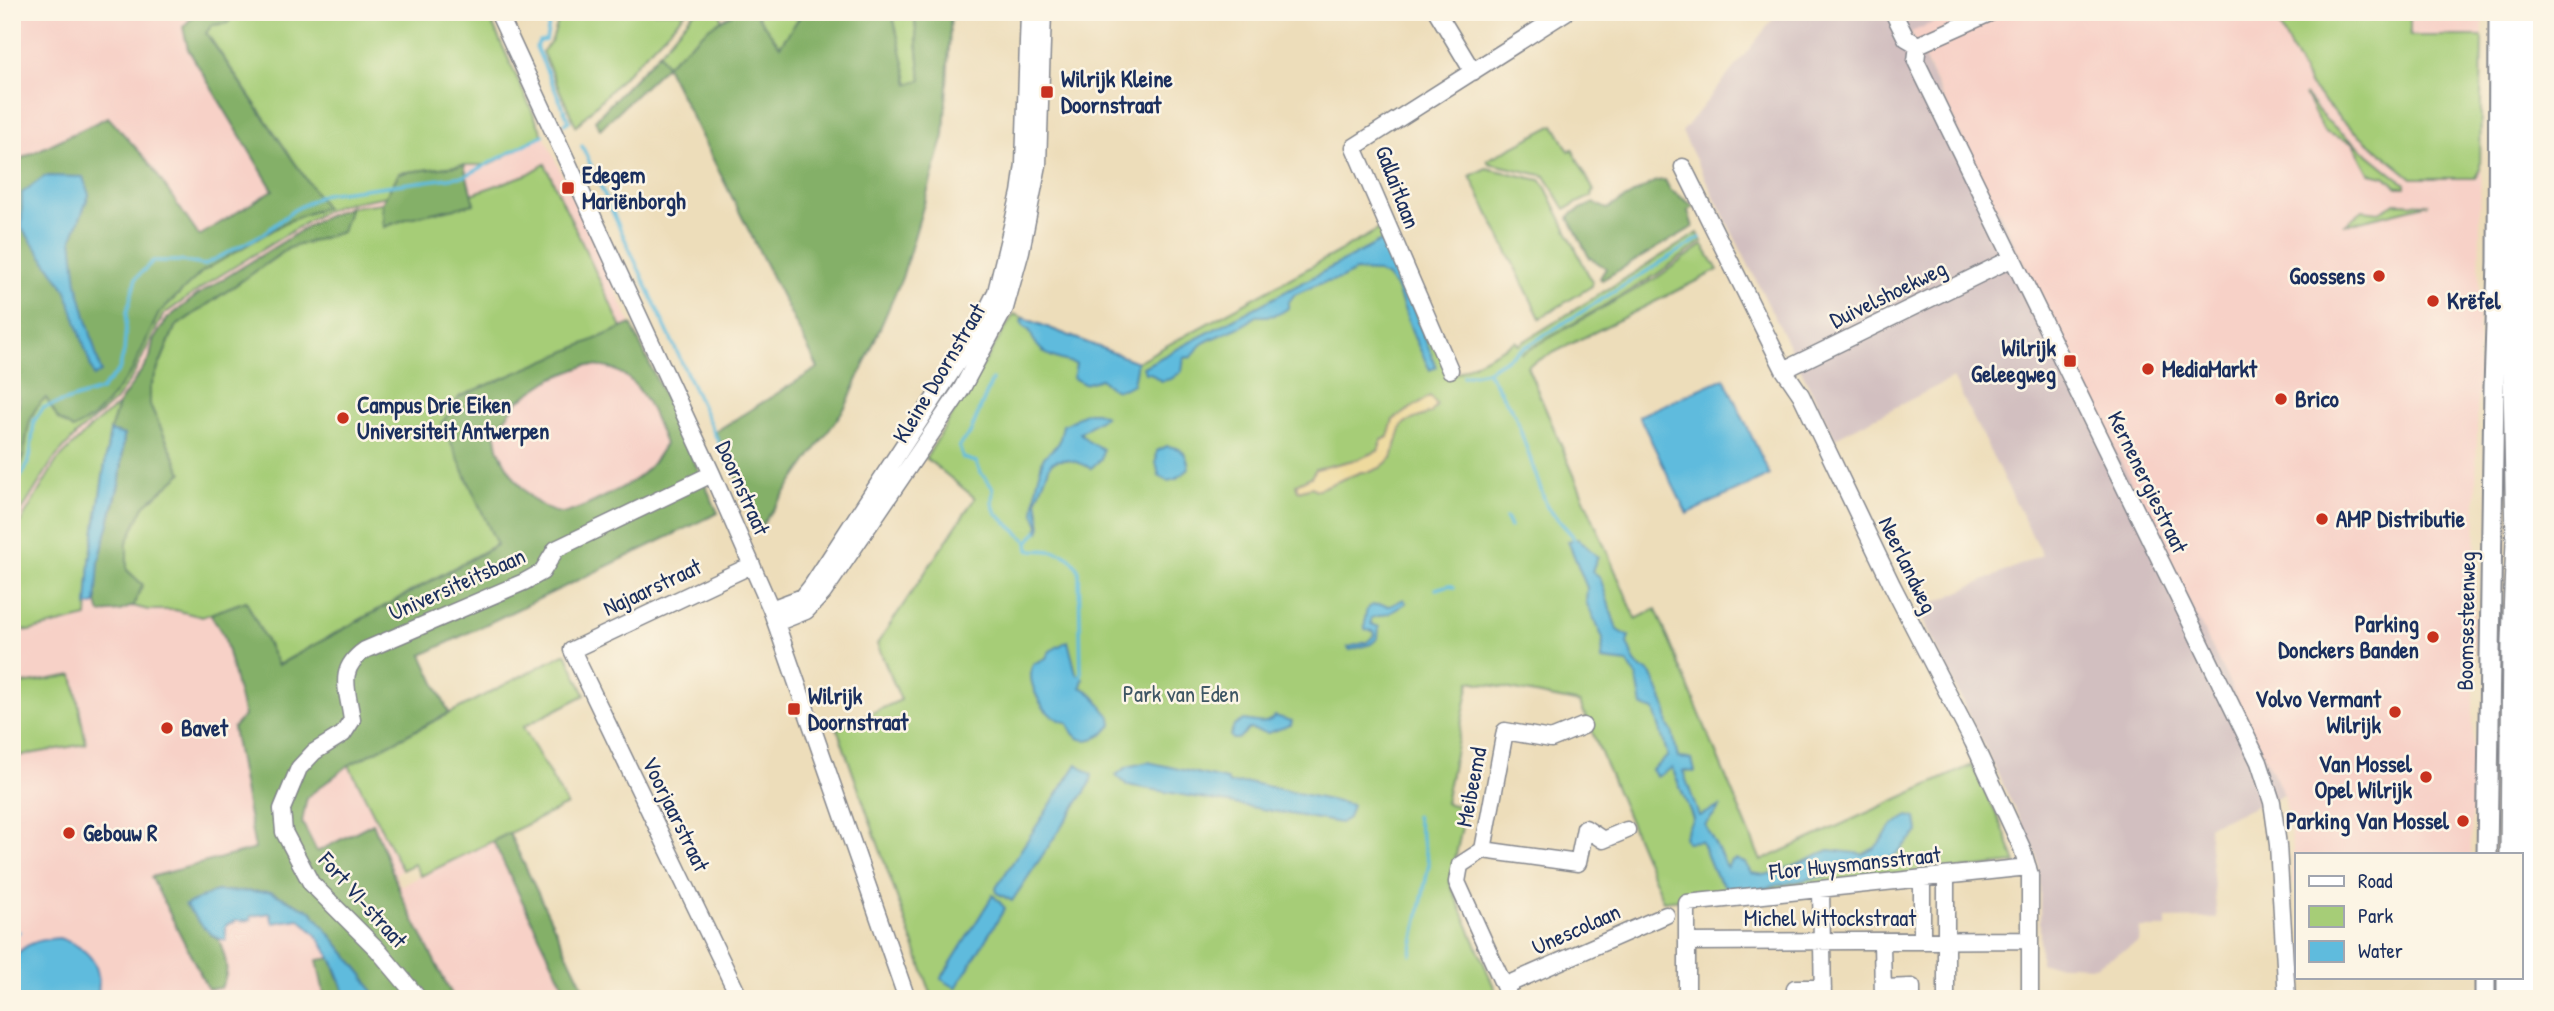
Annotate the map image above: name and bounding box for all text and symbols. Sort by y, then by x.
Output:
place label: Wilrijk Kleine Doornstraat [1061,63,1174,120]
marker: Wilrijk Kleine Doornstraat [1039,84,1055,100]
street label: Gallaitlaan [1368,141,1428,233]
place label: Edegem Mariënborgh [582,159,686,217]
marker: Edegem Mariënborgh [560,180,576,196]
street label: Duivelshoekweg [1824,252,1951,335]
place label: Goossens [2289,260,2365,291]
marker: Goossens [2371,268,2387,284]
place label: Krëfel [2447,285,2501,316]
marker: Krëfel [2425,293,2441,309]
street label: Kleine Doornstraat [885,296,993,448]
place label: Wilrijk Geleegweg [1971,332,2056,390]
marker: Wilrijk Geleegweg [2062,353,2078,369]
place label: MediaMarkt [2162,353,2258,384]
marker: MediaMarkt [2140,361,2156,377]
place label: Brico [2295,383,2340,414]
place label: Campus Drie Eiken Universiteit Antwerpen [357,389,549,447]
marker: Brico [2273,391,2289,407]
street label: Kernenergiestraat [2101,406,2197,559]
marker: Campus Drie Eiken Universiteit Antwerpen [335,410,351,426]
street label: Doornstraat [709,436,778,541]
place label: AMP Distributie [2336,503,2466,534]
street label: Neerlandweg [1872,511,1945,618]
marker: AMP Distributie [2314,511,2330,527]
street label: Universiteitsbaan [384,540,530,627]
street label: Najaarstraat [598,550,707,623]
street label: Boomsesteenweg [2449,551,2482,691]
place label: Parking Donckers Banden [2278,608,2419,665]
marker: Parking Donckers Banden [2425,629,2441,645]
park label: Park van Eden [1123,678,1239,709]
place label: Wilrijk Doornstraat [808,680,909,737]
place label: Volvo Vermant Wilrijk [2255,683,2382,740]
marker: Wilrijk Doornstraat [786,701,802,717]
marker: Volvo Vermant Wilrijk [2387,704,2403,720]
place label: Bavet [181,712,229,743]
marker: Bavet [159,720,175,736]
street label: Meibeemd [1448,744,1493,829]
place label: Van Mossel Opel Wilrijk [2314,748,2413,806]
street label: Voorjaarstraat [635,751,718,877]
marker: Van Mossel Opel Wilrijk [2418,769,2434,785]
place label: Parking Van Mossel [2286,805,2450,837]
marker: Parking Van Mossel [2455,813,2471,829]
place label: Gebouw R [83,817,158,848]
marker: Gebouw R [61,825,77,841]
street label: Flor Huysmansstraat [1767,838,1943,887]
street label: Fort VI-straat [311,844,415,955]
legend [2295,853,2522,979]
text: Road [2358,866,2392,895]
street label: Unescolaan [1527,895,1625,962]
text: Park [2358,901,2393,930]
street label: Michel Wittockstraat [1744,902,1917,933]
text: Water [2358,936,2403,965]

